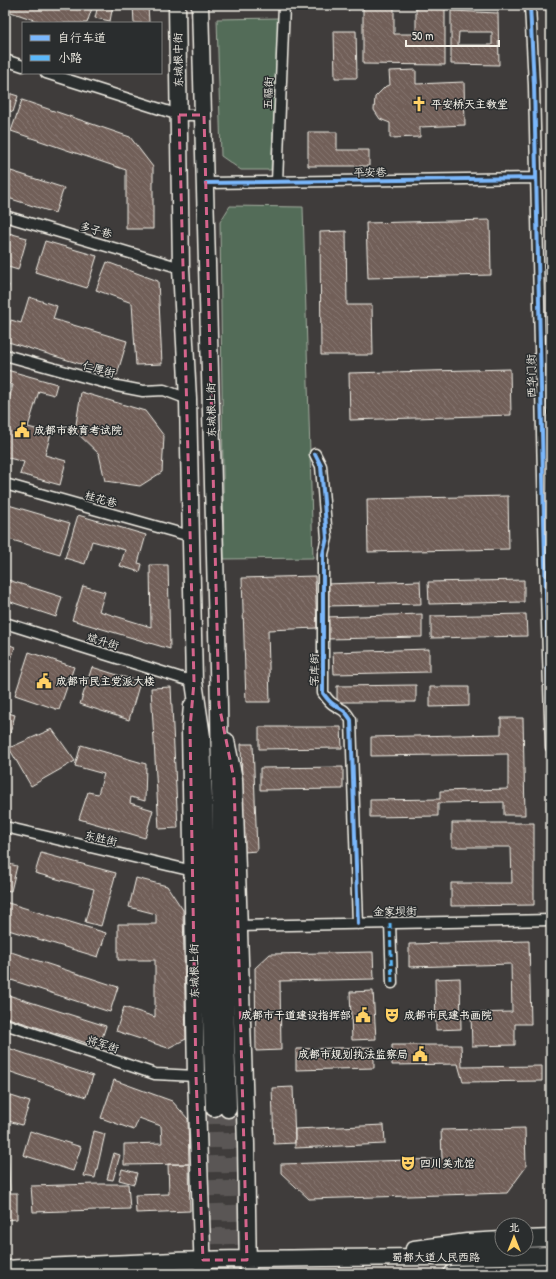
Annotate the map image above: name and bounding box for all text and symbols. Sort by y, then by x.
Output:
legend [22,22,162,74]
scale bar [406,22,499,48]
text: 50 m [412,27,433,44]
text: 自行车道 [58,29,106,46]
street label: 东城根中街 [171,31,185,88]
text: 小路 [58,49,82,66]
street label: 五福街 [260,75,276,110]
church icon: 平安桥天主教堂 [410,95,428,113]
place label: 平安桥天主教堂 [431,97,508,111]
street label: 平安巷 [353,165,387,179]
street label: 多子巷 [78,219,114,241]
street label: 西华门街 [524,353,538,398]
street label: 仁厚街 [81,358,118,380]
street label: 东城根上街 [204,381,218,438]
public building icon: 成都市教育考试院 [13,421,31,439]
place label: 成都市教育考试院 [34,423,122,437]
street label: 桂花巷 [83,488,119,510]
street label: 斌升街 [85,629,122,653]
street label: 字库街 [307,653,321,687]
public building icon: 成都市民主党派大楼 [35,672,53,690]
place label: 成都市民主党派大楼 [56,674,155,688]
street label: 东胜街 [83,827,120,849]
street label: 金家坝街 [373,904,418,918]
street label: 东城根上街 [187,942,201,999]
public building icon: 成都市干道建设指挥部 [354,1006,372,1024]
theatre icon: 成都市民建书画院 [383,1006,401,1024]
place label: 成都市干道建设指挥部 [241,1008,351,1022]
place label: 成都市民建书画院 [404,1008,492,1022]
street label: 将军街 [85,1032,122,1056]
public building icon: 成都市规划执法监察局 [411,1045,429,1063]
place label: 成都市规划执法监察局 [298,1047,408,1061]
theatre icon: 四川美术馆 [399,1154,417,1172]
place label: 四川美术馆 [420,1156,475,1170]
north arrow [494,1217,534,1257]
text: 北 [509,1220,520,1234]
street label: 蜀都大道人民西路 [392,1250,480,1264]

